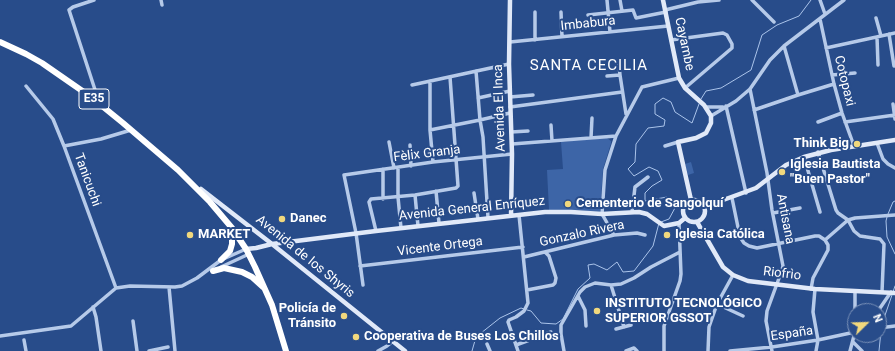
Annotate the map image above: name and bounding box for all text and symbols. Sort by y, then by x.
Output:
street label: Imbabura [560,13,616,35]
street label: Cayambe [671,16,697,72]
street label: Cotopaxi [830,54,858,108]
district label: SANTA CECILIA [530,57,648,75]
street label: Avenida El Inca [491,64,509,152]
road number: E35 [79,89,109,109]
place label: Think Big [794,136,849,152]
marker: Think Big [852,139,862,149]
street label: Fèlix Granja [393,142,461,166]
street label: Tanicuchi [70,151,104,209]
place label: Iglesia Bautista "Buen Pastor" [790,157,880,188]
marker: Iglesia Bautista "Buen Pastor" [777,167,787,177]
street label: Antisana [772,192,798,246]
street label: Avenida General Enríquez [398,194,546,224]
place label: Cementerio de Sangolquí [576,196,723,212]
marker: Cementerio de Sangolquí [563,199,573,209]
place label: Danec [290,211,326,227]
street label: Avenida de los Shyris [252,212,358,302]
marker: Danec [277,214,287,224]
street label: Gonzalo Rivera [538,217,626,251]
place label: MARKET [198,227,250,243]
place label: Iglesia Católica [675,227,765,243]
marker: MARKET [185,230,195,240]
marker: Iglesia Católica [662,230,672,240]
street label: Vicente Ortega [396,234,484,260]
street label: Riofrìo [762,264,802,284]
place label: INSTITUTO TECNOLÓGICO SUPERIOR GSSOT [605,296,762,327]
place label: Policía de Tránsito [279,301,336,332]
north arrow [847,303,887,343]
marker: INSTITUTO TECNOLÓGICO SUPERIOR GSSOT [592,306,602,316]
marker: Policía de Tránsito [339,311,349,321]
text: N [870,312,885,325]
street label: España [770,323,814,345]
place label: Cooperativa de Buses Los Chillos [364,329,559,345]
marker: Cooperativa de Buses Los Chillos [351,332,361,342]

